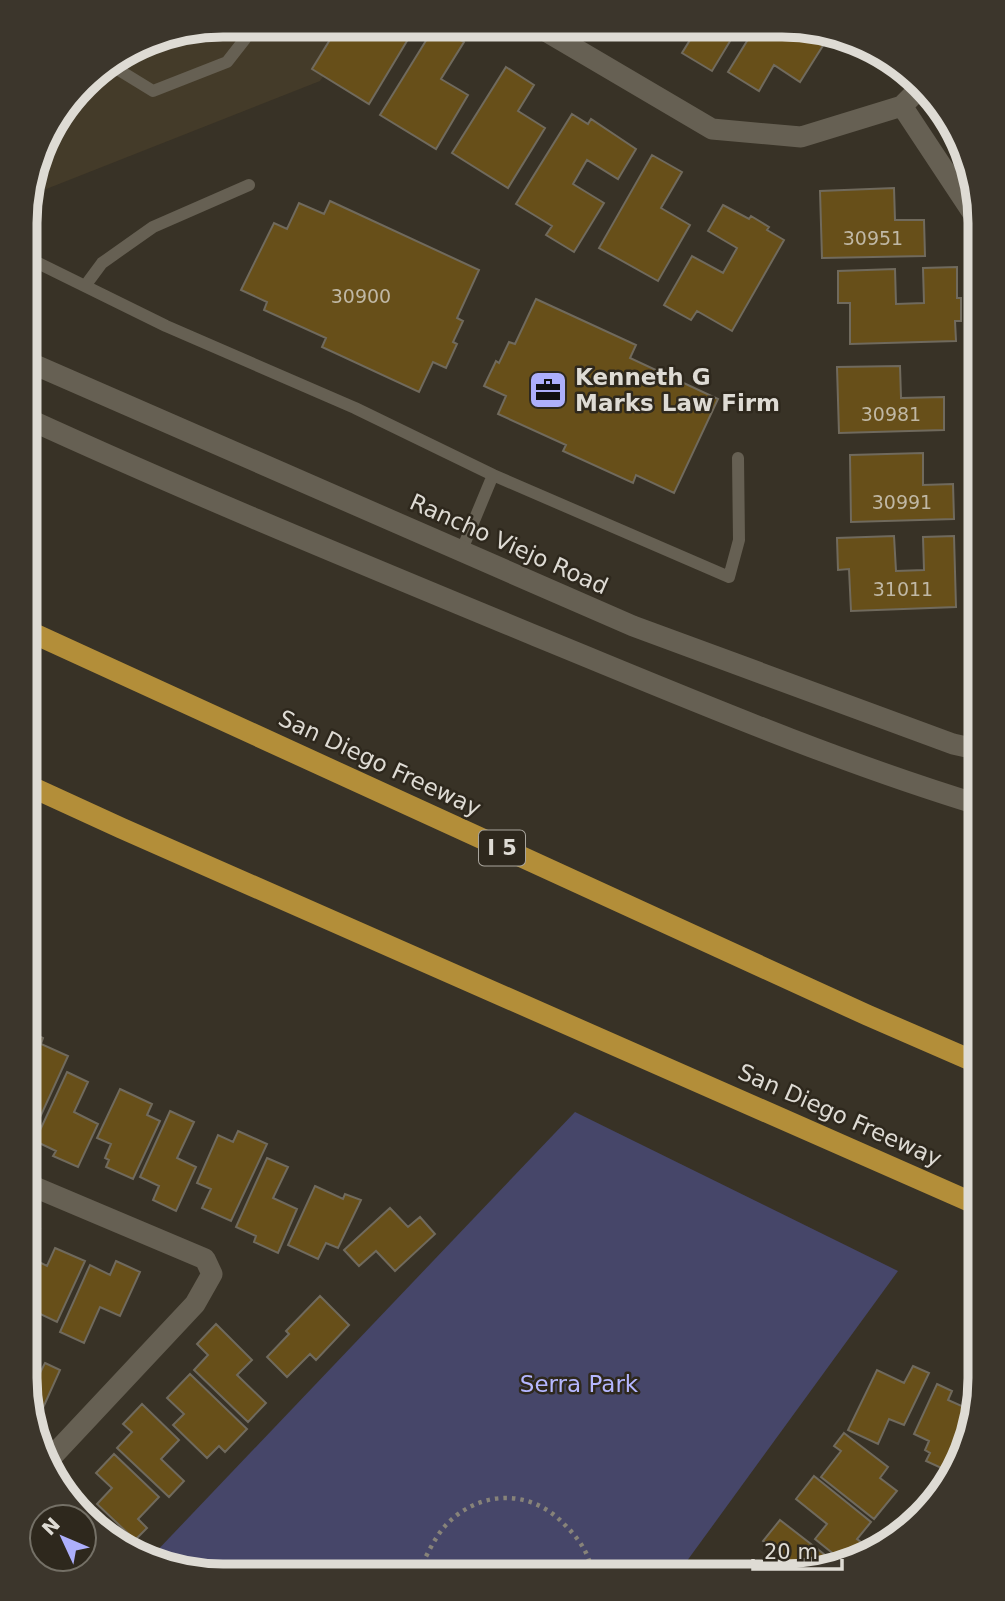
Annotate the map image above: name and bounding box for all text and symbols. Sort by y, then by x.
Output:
house number: 30951 [843,227,903,249]
house number: 30900 [331,285,391,307]
place label: Kenneth G Marks Law Firm [575,364,780,416]
office icon: Kenneth G Marks Law Firm [527,369,569,411]
house number: 30981 [861,403,921,425]
street label: Rancho Viejo Road [406,489,612,599]
house number: 30991 [872,491,932,513]
house number: 31011 [873,578,933,600]
street label: San Diego Freeway [275,705,485,821]
road number: I 5 [479,830,525,866]
street label: San Diego Freeway [734,1058,946,1172]
park label: Serra Park [520,1371,639,1397]
north arrow [28,1503,98,1573]
text: N [37,1513,64,1540]
scale bar [753,1528,842,1572]
text: 20 m [764,1540,818,1564]

